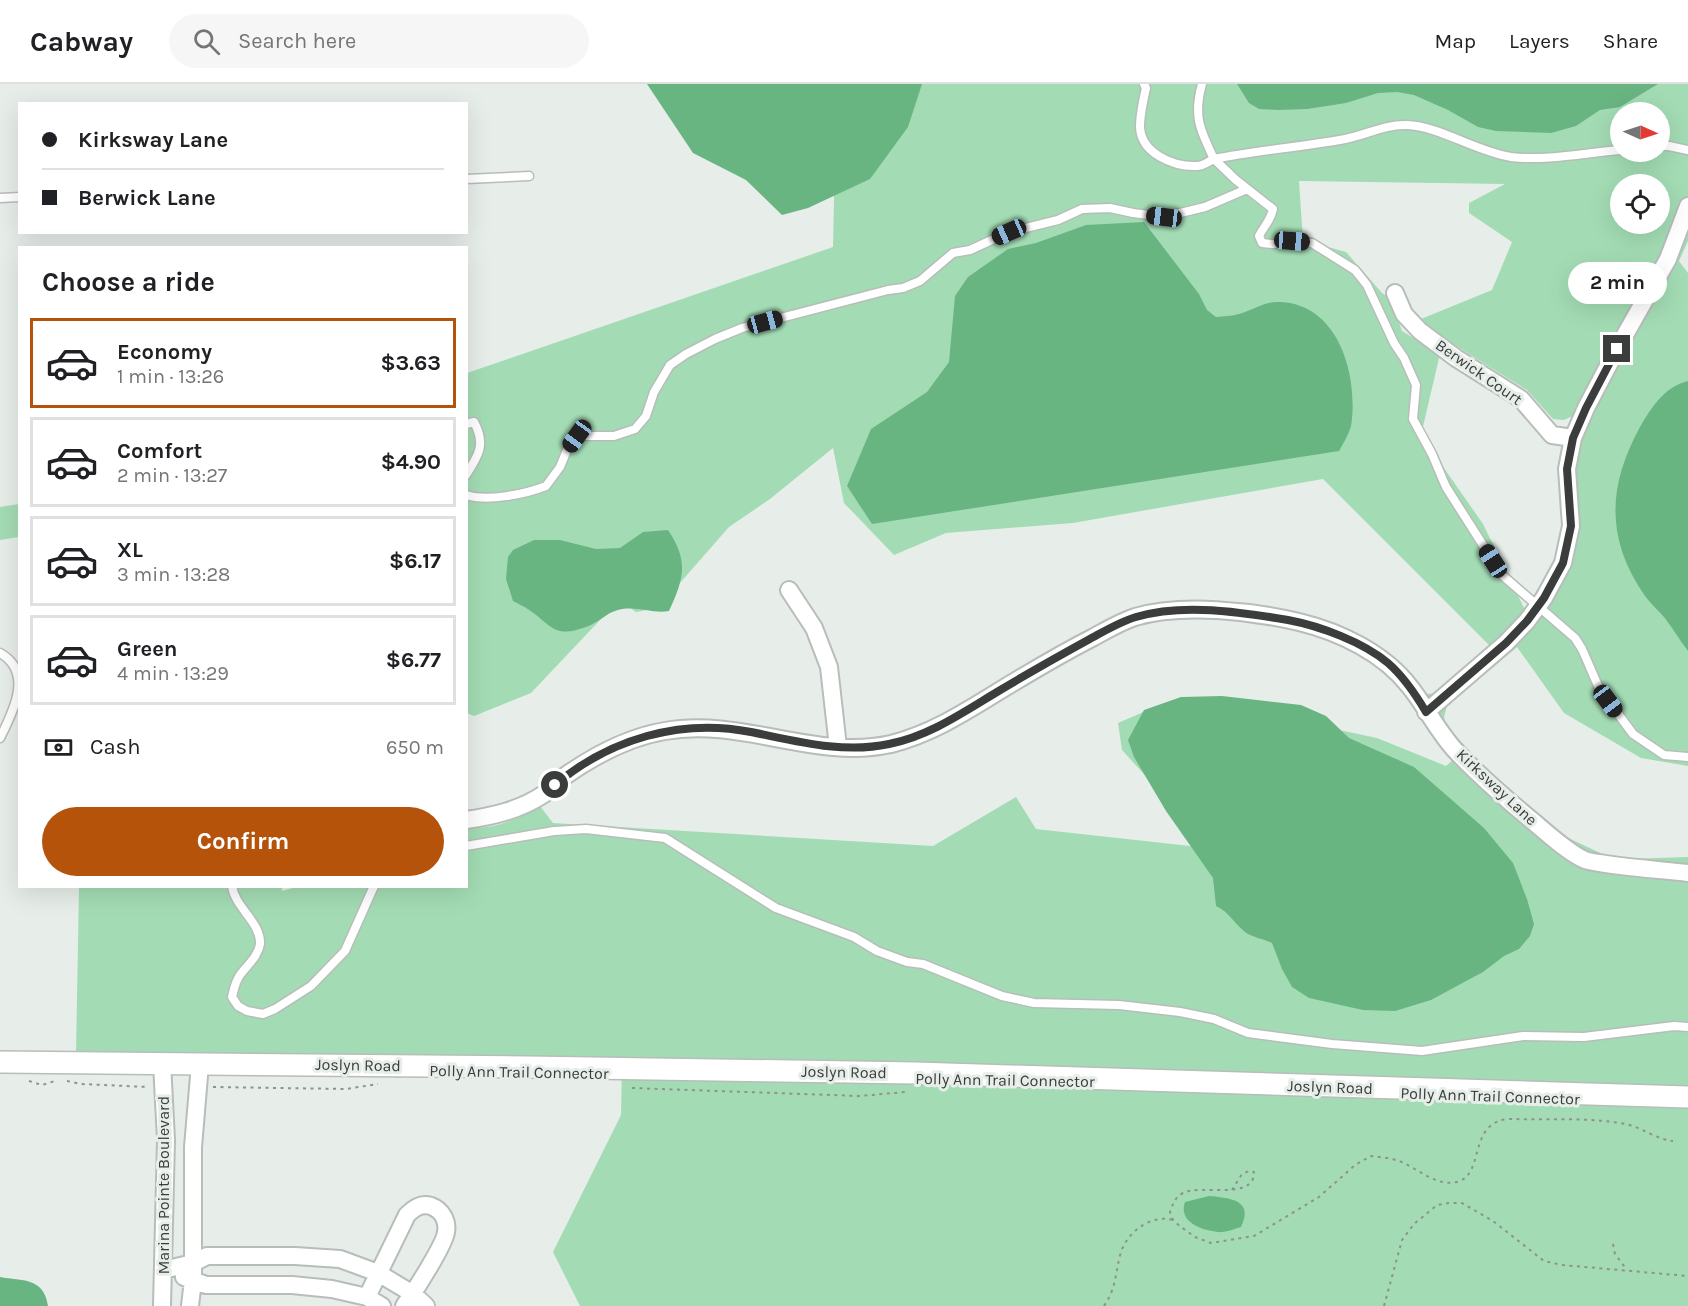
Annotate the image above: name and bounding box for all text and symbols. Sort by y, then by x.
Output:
search box [169,14,589,68]
text: Cabway [30,25,133,58]
icon: search [190,25,223,58]
text: Search here [238,28,356,54]
text: Map [1434,29,1476,53]
text: Layers [1509,29,1570,53]
text: Share [1603,29,1658,53]
north arrow [1610,102,1670,162]
map controls [1610,102,1670,234]
text: Kirksway Lane [78,127,228,153]
button: locate [1610,174,1670,234]
text: Berwick Lane [78,185,216,211]
car [1145,206,1183,228]
car [989,216,1029,248]
car [1273,231,1311,251]
callout: 2 min [1568,262,1666,304]
text: Choose a ride [42,266,215,298]
text: 2 min [1590,271,1645,294]
car [745,309,785,335]
street label: Berwick Court [1432,335,1526,409]
route end [1603,335,1630,362]
icon: car [45,336,99,390]
text: Economy [117,339,212,365]
text: $3.63 [380,350,441,376]
text: 1 min · 13:26 [117,365,224,388]
car [559,416,595,456]
icon: car [45,435,99,489]
text: Comfort [117,438,202,464]
text: $4.90 [381,449,441,475]
text: 2 min · 13:27 [117,464,227,487]
icon: car [45,534,99,588]
text: XL [117,537,143,563]
car [1476,541,1510,581]
text: $6.17 [389,548,441,574]
text: 3 min · 13:28 [117,563,230,586]
icon: car [45,633,99,687]
text: Green [117,636,178,662]
text: $6.77 [386,647,441,673]
text: 4 min · 13:29 [117,662,229,685]
car [1590,681,1626,721]
icon: cash [42,731,75,764]
text: Cash [90,734,140,760]
text: 650 m [386,736,444,759]
street label: Kirksway Lane [1453,745,1541,829]
route start [541,771,568,798]
button: Confirm [42,807,444,876]
street label: Joslyn Road [315,1055,401,1075]
street label: Polly Ann Trail Connector [429,1061,609,1083]
street label: Joslyn Road [801,1062,887,1082]
street label: Polly Ann Trail Connector [915,1069,1095,1091]
street label: Joslyn Road [1287,1076,1373,1098]
street label: Polly Ann Trail Connector [1400,1083,1580,1109]
street label: Marina Pointe Boulevard [154,1096,173,1274]

